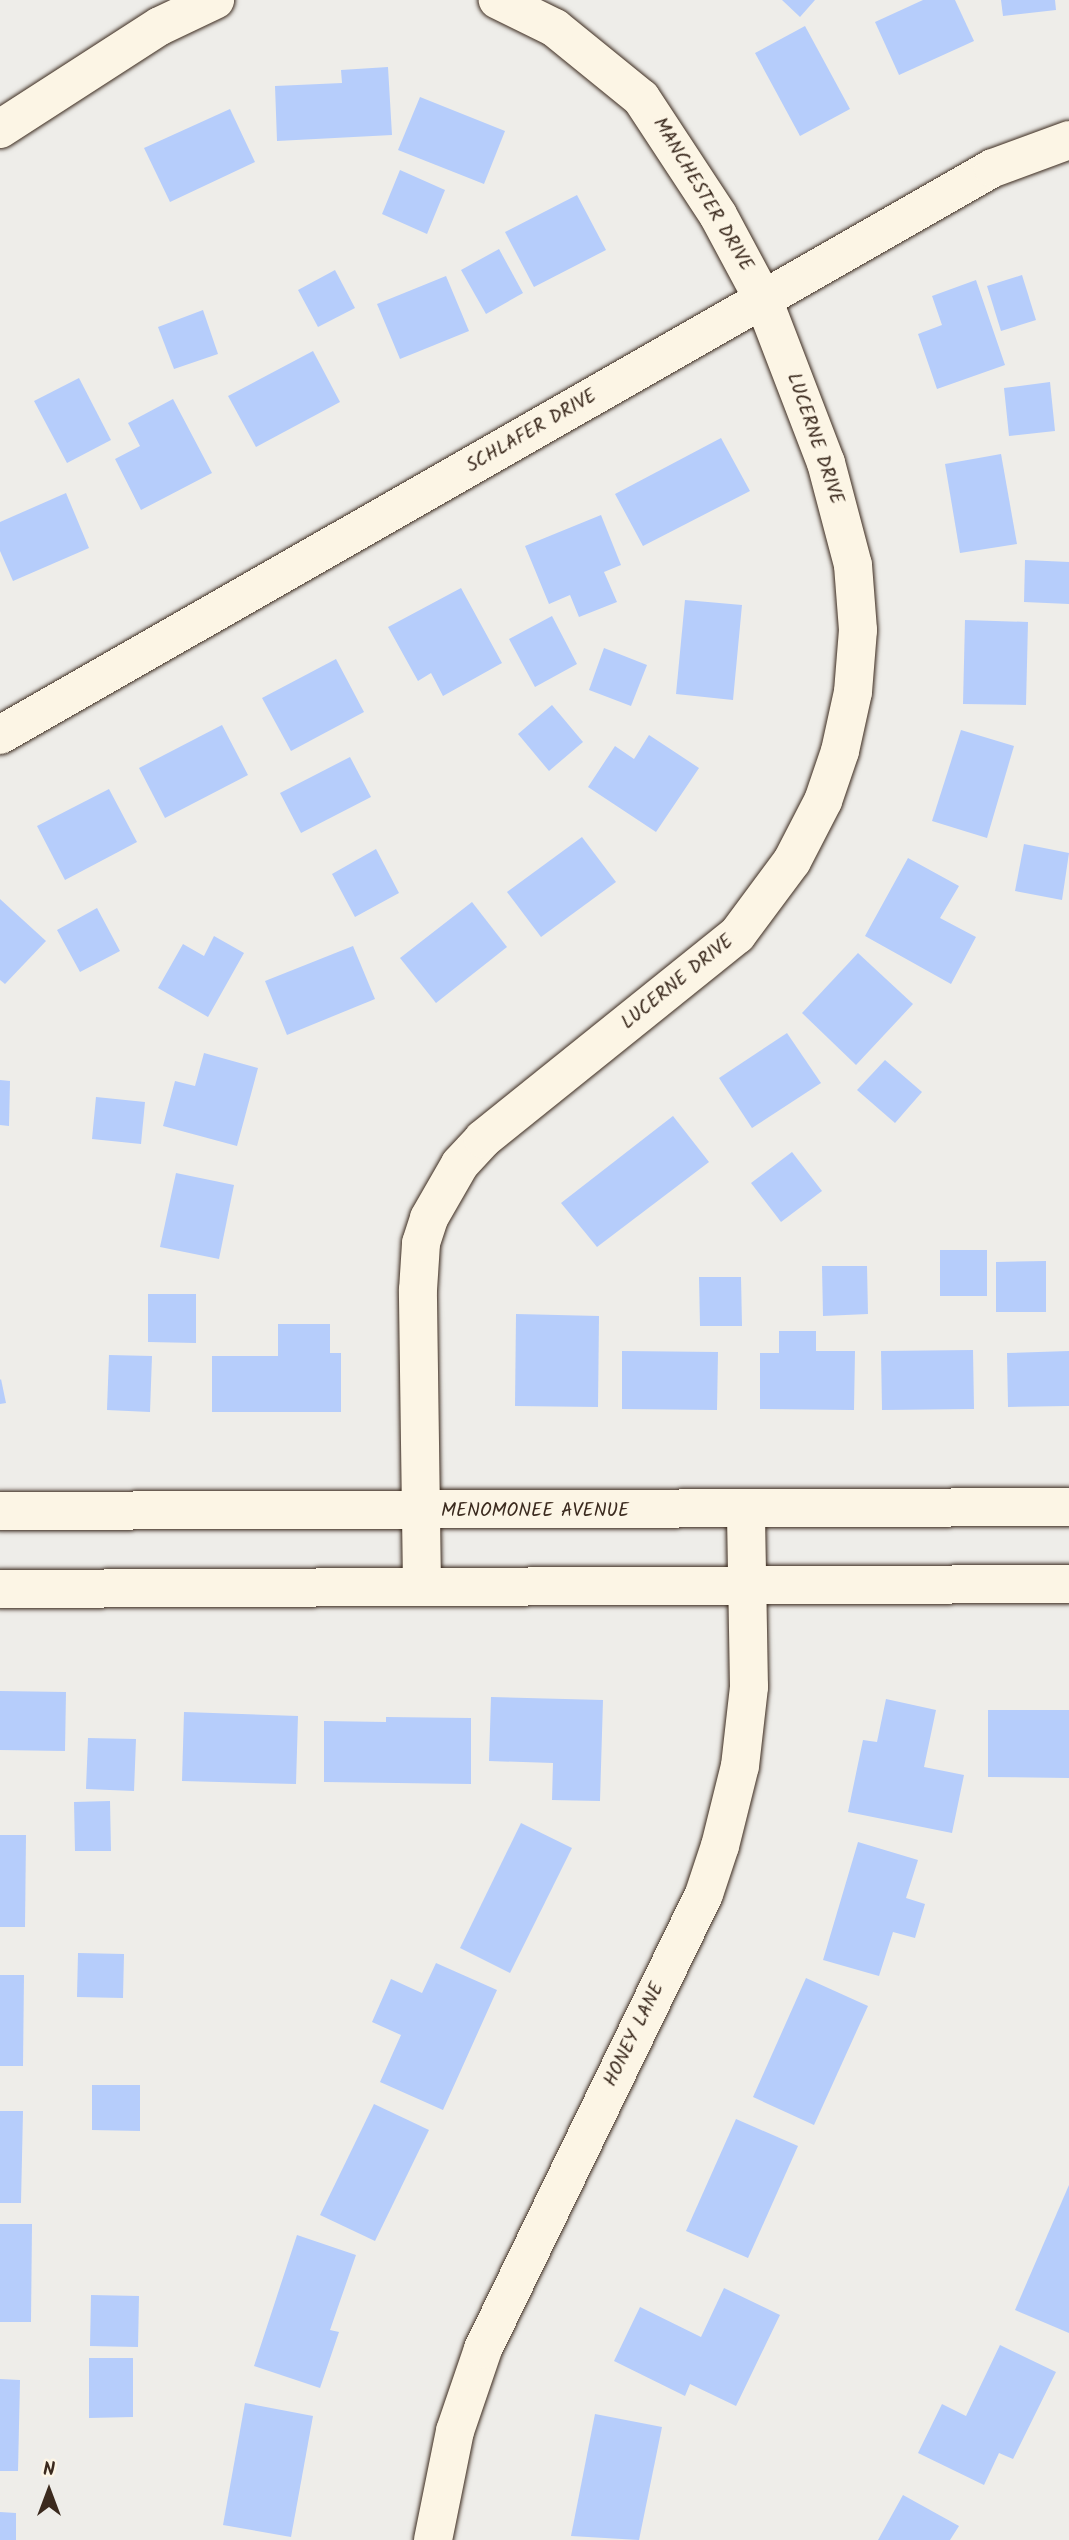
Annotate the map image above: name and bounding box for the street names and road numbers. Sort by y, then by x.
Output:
street label: MANCHESTER DRIVE [647,114,757,276]
street label: LUCERNE DRIVE [781,370,847,508]
street label: SCHLAFER DRIVE [463,386,601,478]
street label: LUCERNE DRIVE [617,931,739,1035]
street label: MENOMONEE AVENUE [441,1501,629,1523]
street label: HONEY LANE [600,1979,670,2091]

